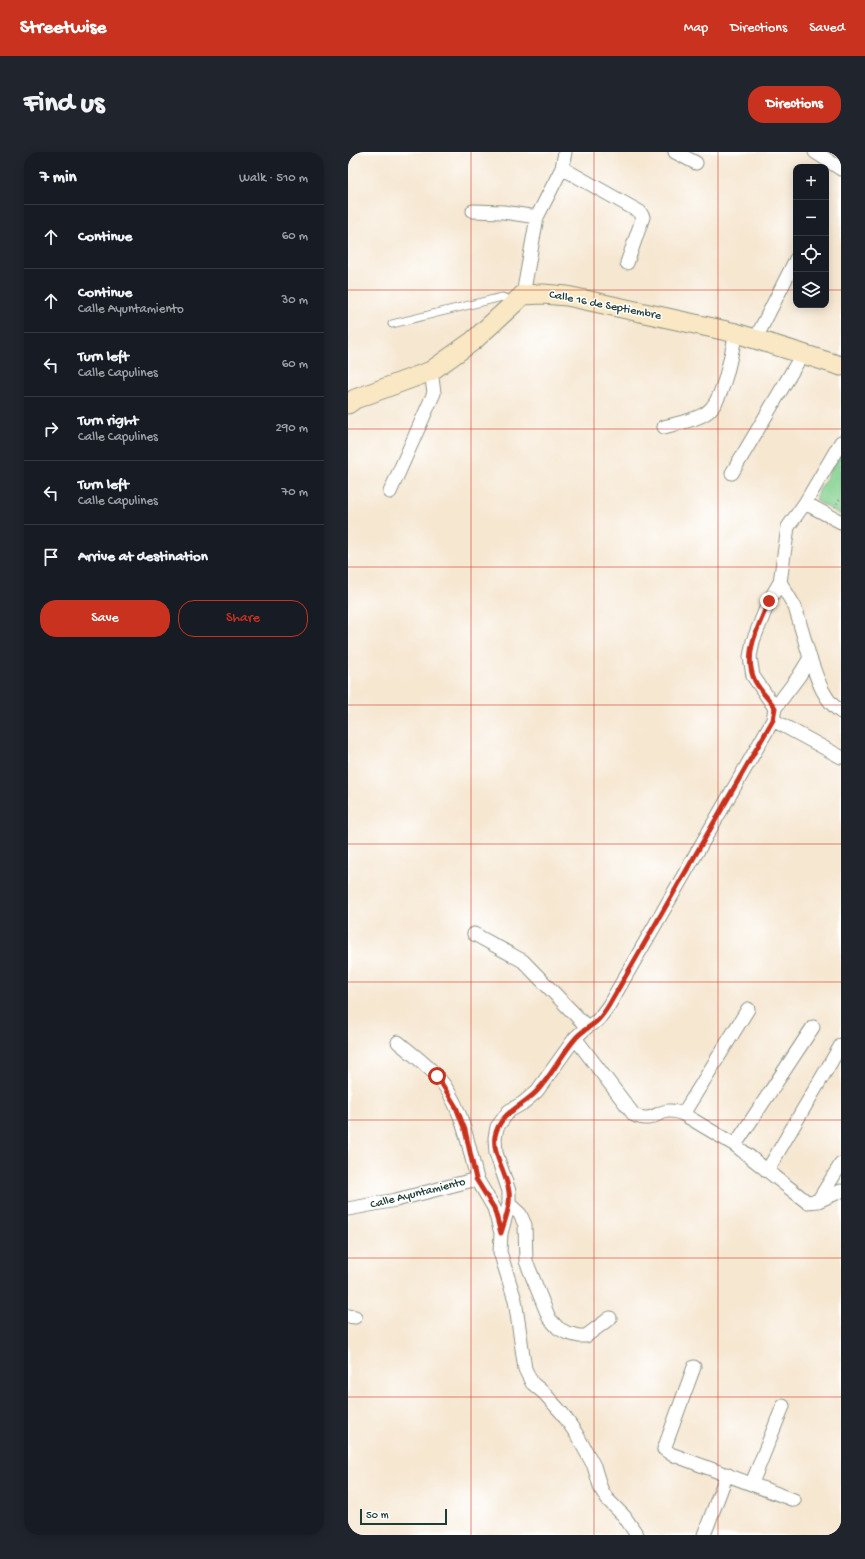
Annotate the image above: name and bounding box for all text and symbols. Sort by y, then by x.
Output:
text: Streetwise [20,17,106,40]
text: Map [684,20,708,37]
text: Directions [730,20,787,37]
text: Saved [809,20,845,37]
button: Directions [748,86,841,123]
text: Find us [24,88,104,121]
map controls [793,164,829,308]
button: + [793,164,829,200]
text: 7 min [40,168,77,188]
text: Walk · 510 m [239,171,308,186]
button: − [793,200,829,236]
icon: ahead [40,226,62,248]
text: Continue [78,228,132,246]
text: 60 m [282,229,308,244]
button: locate [793,236,829,272]
button: layers [793,272,829,308]
text: Continue [78,284,132,302]
street label: Calle 16 de Septiembre [548,288,663,324]
icon: ahead [40,290,62,312]
text: 30 m [282,293,308,308]
text: Calle Ayuntamiento [78,302,184,317]
text: Turn left [78,348,129,366]
icon: left [40,354,62,376]
text: 60 m [282,357,308,372]
text: Calle Capulines [78,366,158,381]
text: Turn right [78,412,138,430]
icon: right [40,418,62,440]
text: 290 m [275,421,308,436]
text: Calle Capulines [78,430,158,445]
text: Turn left [78,476,129,494]
icon: left [40,482,62,504]
text: 70 m [282,485,308,500]
text: Calle Capulines [78,494,158,509]
icon: arrive [40,546,62,568]
text: Arrive at destination [78,548,208,566]
route end [760,592,778,610]
button: Save [40,600,170,637]
button: Share [178,600,308,637]
route start [428,1067,446,1085]
street label: Calle Ayuntamiento [369,1175,467,1213]
scale bar [360,1507,447,1526]
text: 50 m [366,1510,388,1522]

